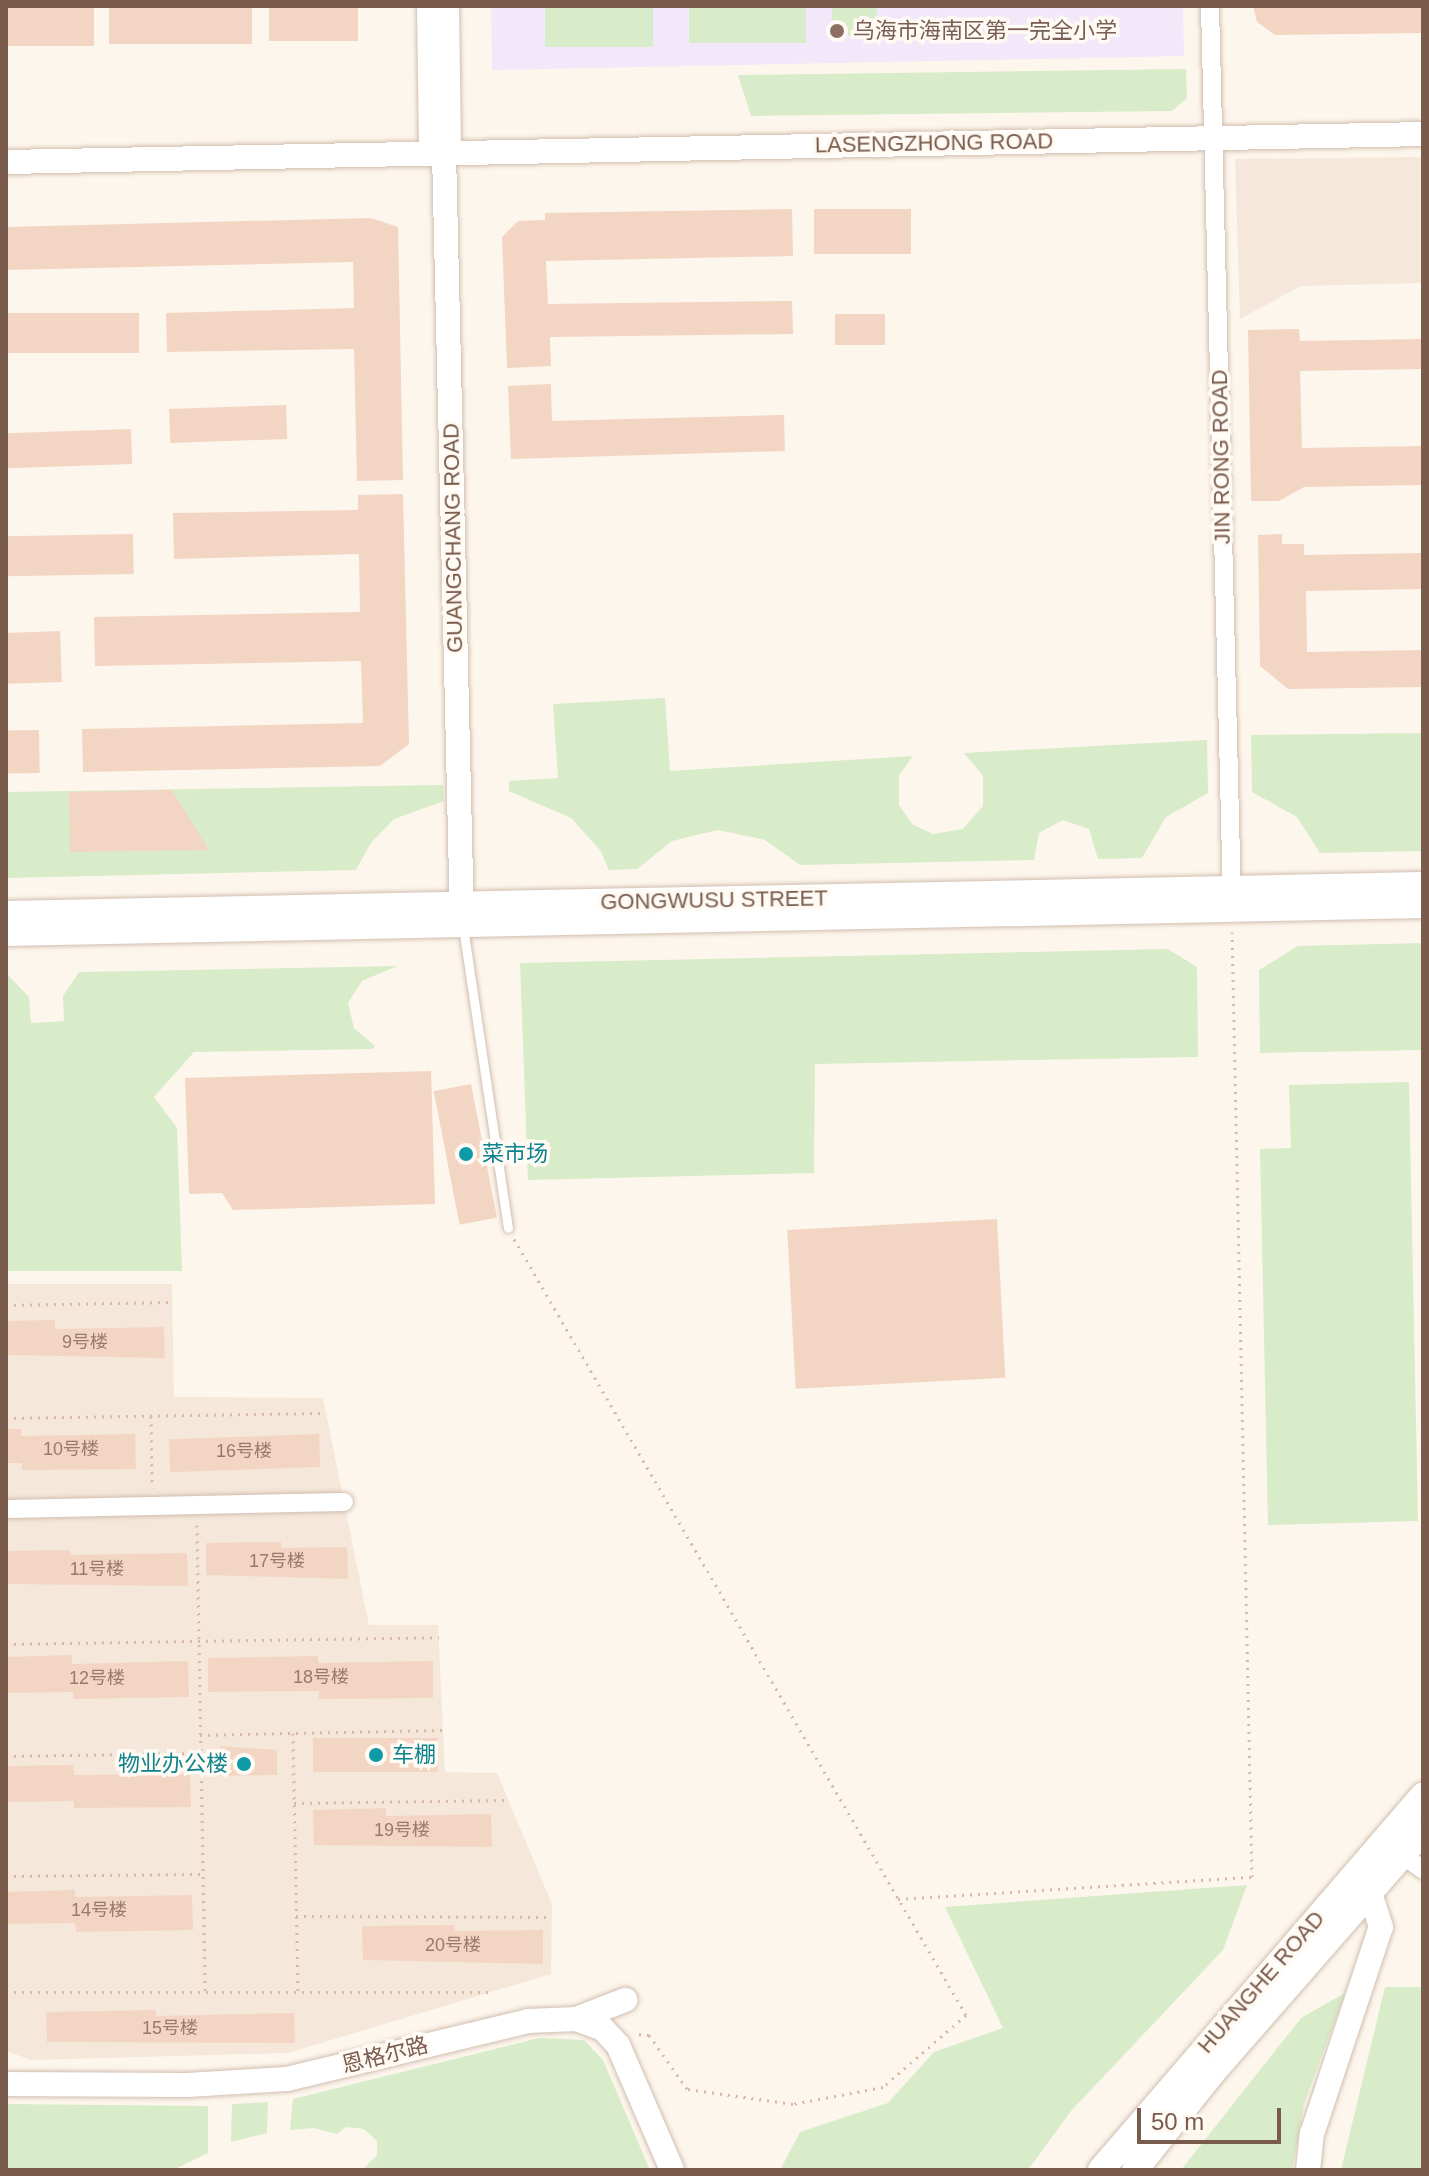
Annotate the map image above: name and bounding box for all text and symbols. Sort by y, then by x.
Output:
place label: 乌海市海南区第一完全小学 [853,18,1117,44]
marker: 乌海市海南区第一完全小学 [828,22,846,40]
street label: LASENGZHONG ROAD [815,128,1053,158]
street label: JIN RONG ROAD [1206,369,1236,545]
street label: GUANGCHANG ROAD [438,423,468,653]
street label: GONGWUSU STREET [600,885,828,915]
place label: 菜市场 [482,1141,548,1167]
marker: 菜市场 [457,1145,475,1163]
house number: 9号楼 [62,1331,108,1353]
house number: 10号楼 [43,1438,99,1460]
house number: 16号楼 [216,1440,272,1462]
house number: 17号楼 [249,1550,305,1572]
house number: 11号楼 [70,1558,124,1580]
house number: 18号楼 [293,1666,349,1688]
house number: 12号楼 [69,1667,125,1689]
place label: 车棚 [392,1742,436,1768]
marker: 车棚 [367,1746,385,1764]
place label: 物业办公楼 [118,1751,228,1777]
marker: 物业办公楼 [235,1755,253,1773]
house number: 19号楼 [374,1819,430,1841]
house number: 14号楼 [71,1899,127,1921]
street label: HUANGHE ROAD [1192,1906,1330,2058]
house number: 20号楼 [425,1934,481,1956]
house number: 15号楼 [142,2017,198,2039]
street label: 恩格尔路 [339,2032,431,2078]
scale bar [1141,2092,1285,2142]
text: 50 m [1151,2108,1204,2135]

